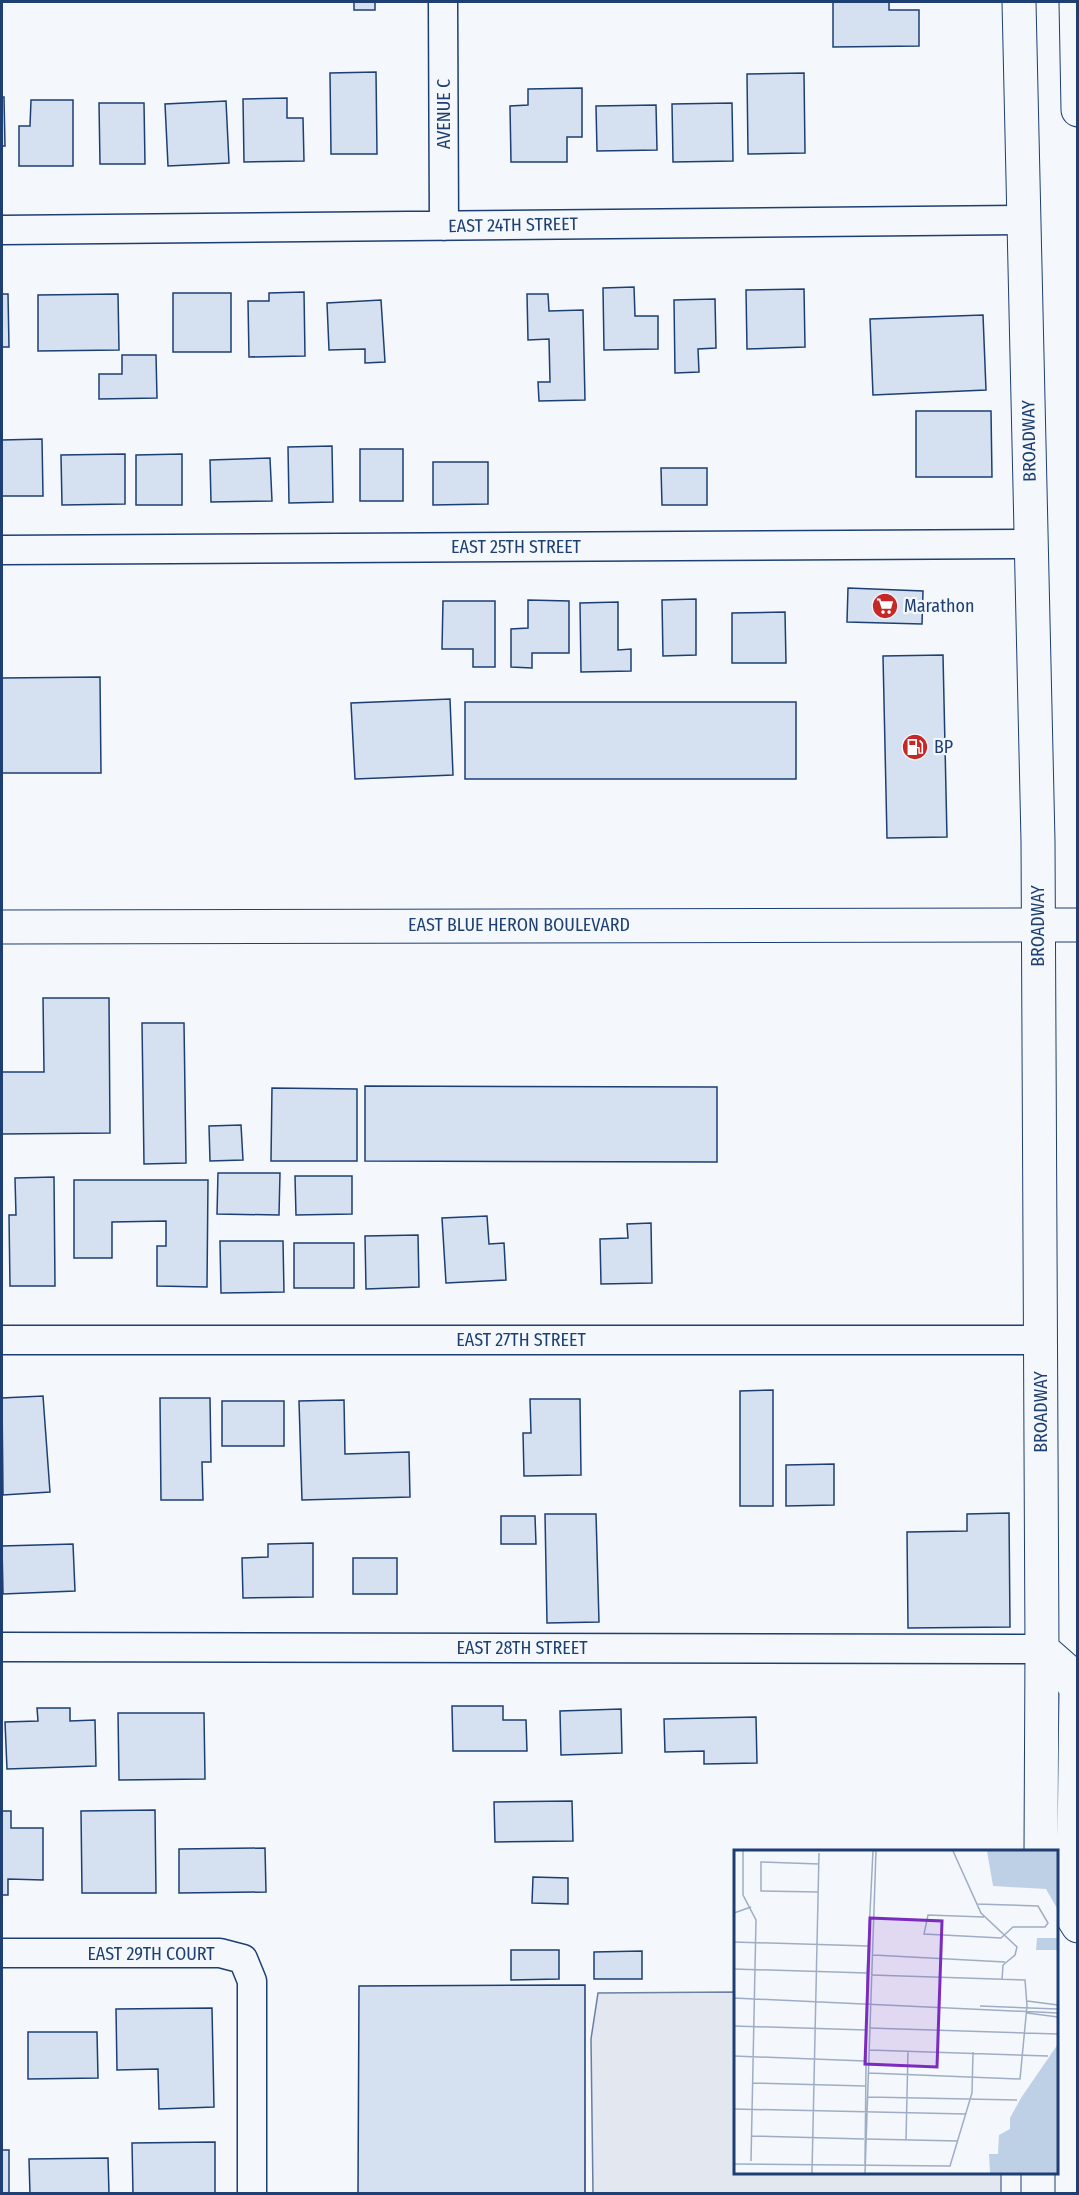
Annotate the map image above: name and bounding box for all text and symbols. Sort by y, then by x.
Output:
street label: AVENUE C [433,79,455,149]
street label: EAST 24TH STREET [448,213,579,237]
street label: BROADWAY [1017,400,1041,482]
street label: EAST 25TH STREET [451,536,582,558]
supermarket icon: Marathon [870,591,900,621]
place label: Marathon [904,595,975,617]
fuel station icon: BP [900,732,930,762]
place label: BP [934,736,953,758]
street label: BROADWAY [1027,885,1049,967]
street label: EAST BLUE HERON BOULEVARD [408,914,630,936]
street label: EAST 27TH STREET [456,1329,586,1351]
street label: BROADWAY [1030,1371,1052,1453]
street label: EAST 28TH STREET [457,1637,588,1659]
inset map [734,1850,1058,2174]
street label: EAST 29TH COURT [87,1943,215,1965]

